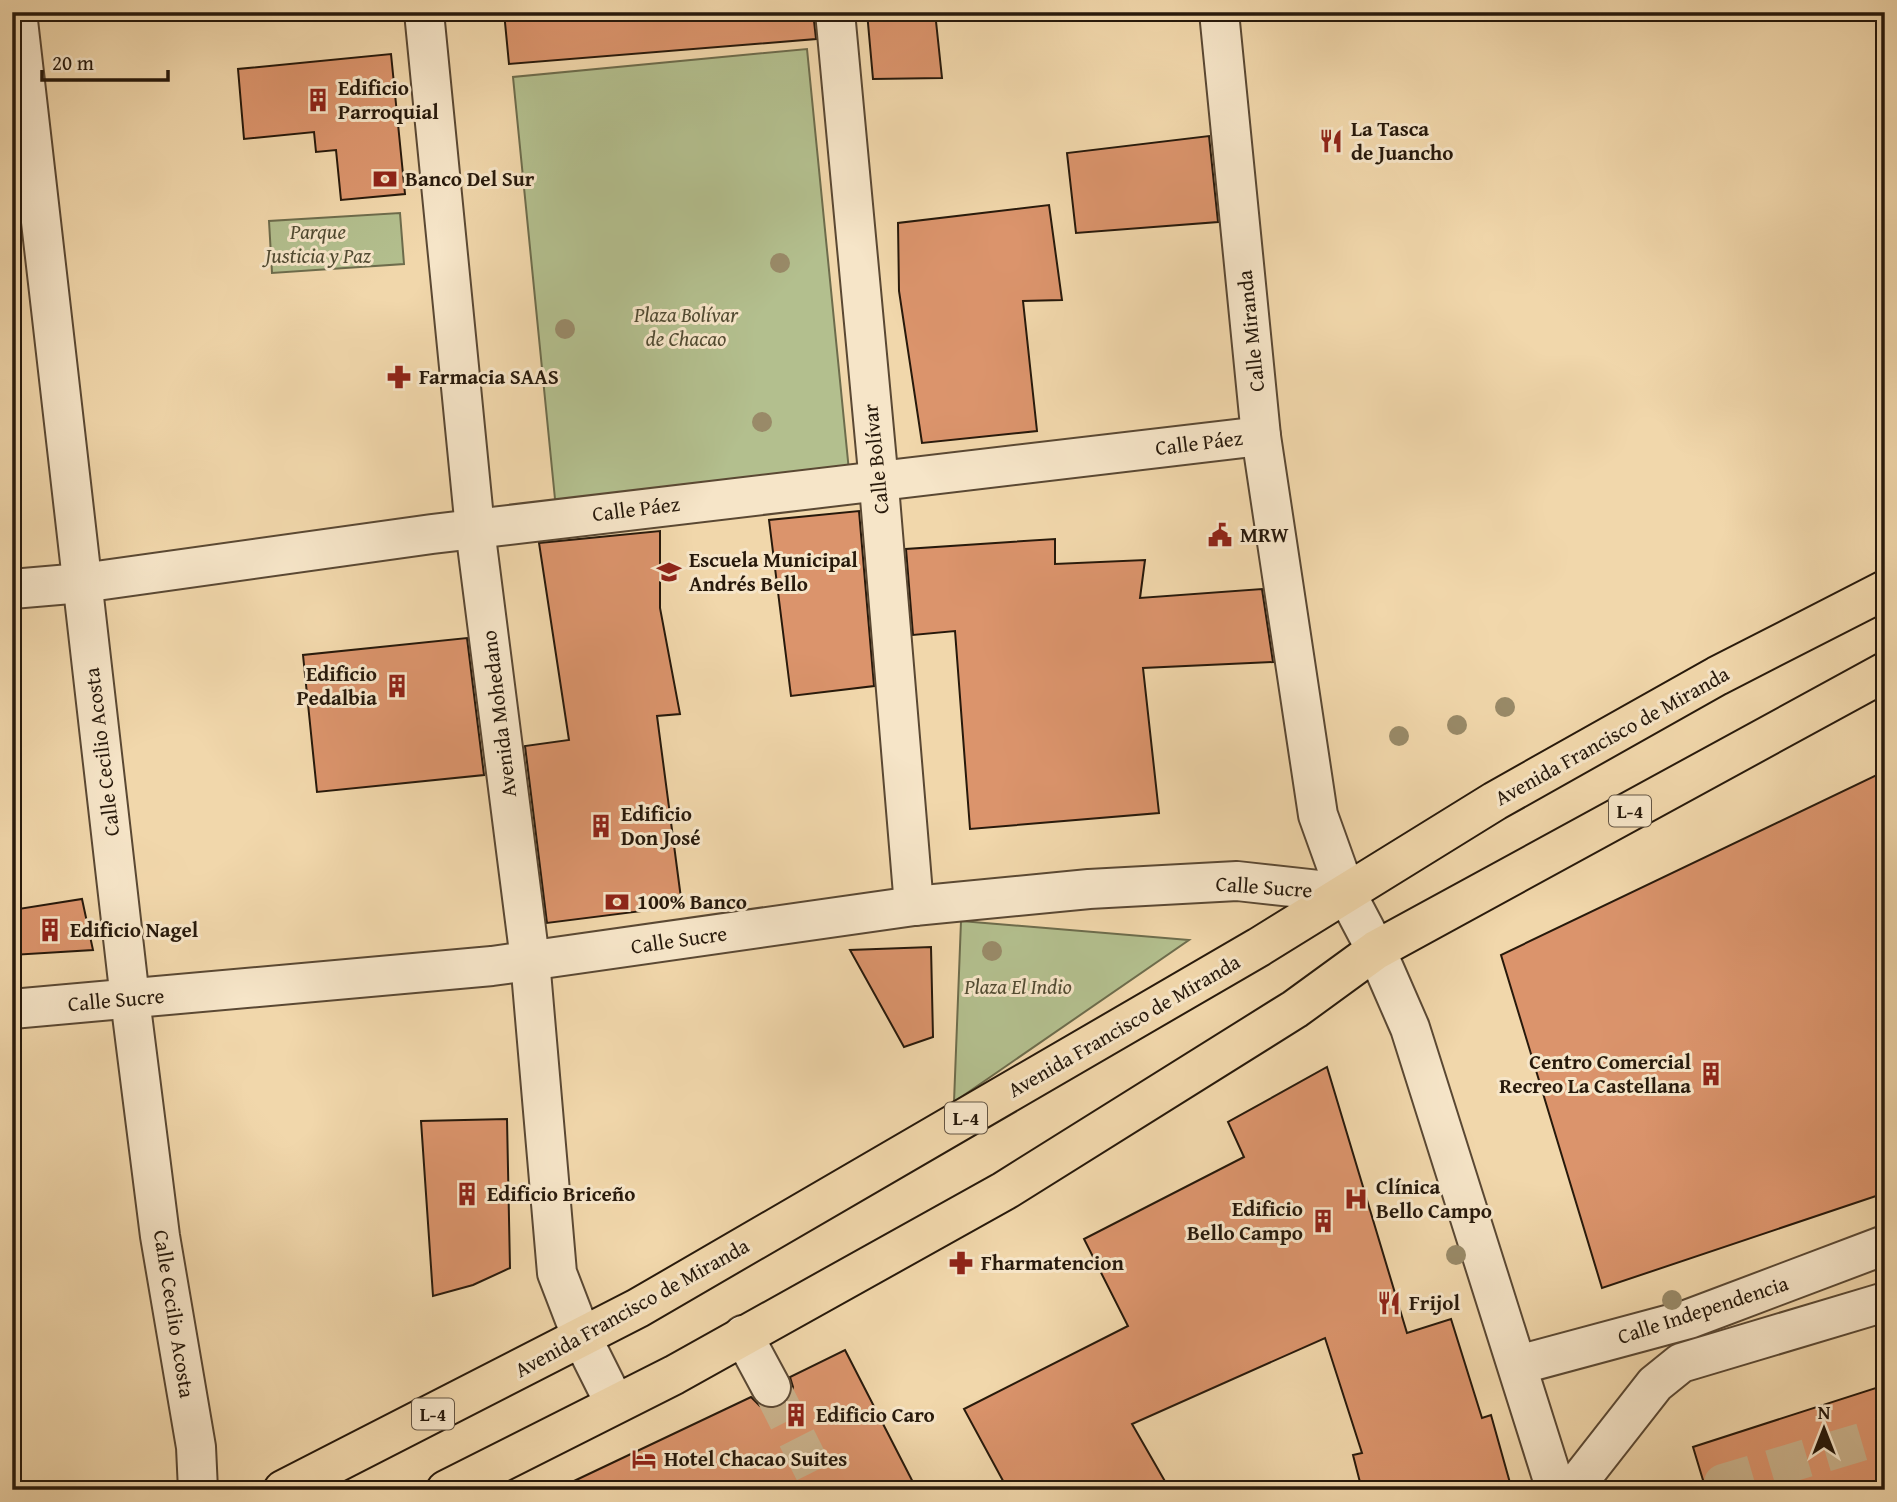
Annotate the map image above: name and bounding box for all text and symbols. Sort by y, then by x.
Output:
scale bar [42,38,168,82]
text: 20 m [52,47,94,78]
place label: Edificio Parroquial [338,72,439,127]
building icon: Edificio Parroquial [304,86,332,114]
place label: La Tasca de Juancho [1351,113,1453,168]
restaurant icon: La Tasca de Juancho [1317,127,1345,155]
place label: Banco Del Sur [405,163,535,194]
bank icon: Banco Del Sur [371,165,399,193]
park label: Parque Justicia y Paz [262,216,371,271]
street label: Calle Miranda [1229,269,1272,393]
park label: Plaza Bolívar de Chacao [633,299,739,354]
place label: Farmacia SAAS [419,361,559,392]
pharmacy icon: Farmacia SAAS [385,363,413,391]
street label: Calle Bolívar [854,402,897,516]
street label: Calle Páez [1153,422,1244,463]
street label: Calle Páez [590,488,681,529]
place label: MRW [1240,519,1288,550]
public building icon: MRW [1206,521,1234,549]
place label: Escuela Municipal Andrés Bello [689,544,858,599]
school or university icon: Escuela Municipal Andrés Bello [655,558,683,586]
street label: Avenida Mohedano [473,629,524,799]
place label: Edificio Pedalbia [296,658,377,713]
street label: Avenida Francisco de Miranda [1489,658,1735,813]
street label: Calle Cecilio Acosta [76,666,127,838]
building icon: Edificio Pedalbia [383,672,411,700]
road number: L-4 [1609,796,1651,826]
place label: Edificio Don José [621,798,701,853]
building icon: Edificio Don José [587,812,615,840]
street label: Calle Sucre [1215,868,1314,905]
place label: 100% Banco [637,886,747,917]
bank icon: 100% Banco [603,888,631,916]
place label: Edificio Nagel [70,914,199,945]
building icon: Edificio Nagel [36,916,64,944]
street label: Calle Sucre [629,917,729,962]
street label: Avenida Francisco de Miranda [1002,946,1246,1105]
park label: Plaza El Indio [963,971,1072,1002]
street label: Calle Sucre [66,980,166,1019]
place label: Centro Comercial Recreo La Castellana [1499,1046,1691,1101]
building icon: Centro Comercial Recreo La Castellana [1697,1060,1725,1088]
road number: L-4 [945,1102,987,1134]
place label: Clínica Bello Campo [1376,1171,1492,1226]
place label: Edificio Briceño [487,1178,635,1209]
building icon: Edificio Briceño [453,1180,481,1208]
hospital icon: Clínica Bello Campo [1342,1185,1370,1213]
place label: Edificio Bello Campo [1187,1193,1303,1248]
building icon: Edificio Bello Campo [1309,1207,1337,1235]
street label: Calle Cecilio Acosta [146,1228,203,1400]
street label: Avenida Francisco de Miranda [509,1230,755,1385]
place label: Fharmatencion [981,1247,1124,1278]
pharmacy icon: Fharmatencion [947,1249,975,1277]
street label: Calle Independencia [1613,1267,1792,1352]
place label: Frijol [1409,1287,1460,1318]
restaurant icon: Frijol [1375,1289,1403,1317]
north arrow [1788,1394,1858,1464]
road number: L-4 [412,1398,454,1430]
text: N [1818,1398,1831,1426]
place label: Edificio Caro [816,1399,935,1430]
building icon: Edificio Caro [782,1401,810,1429]
place label: Hotel Chacao Suites [664,1443,847,1474]
hotel icon: Hotel Chacao Suites [630,1445,658,1473]

